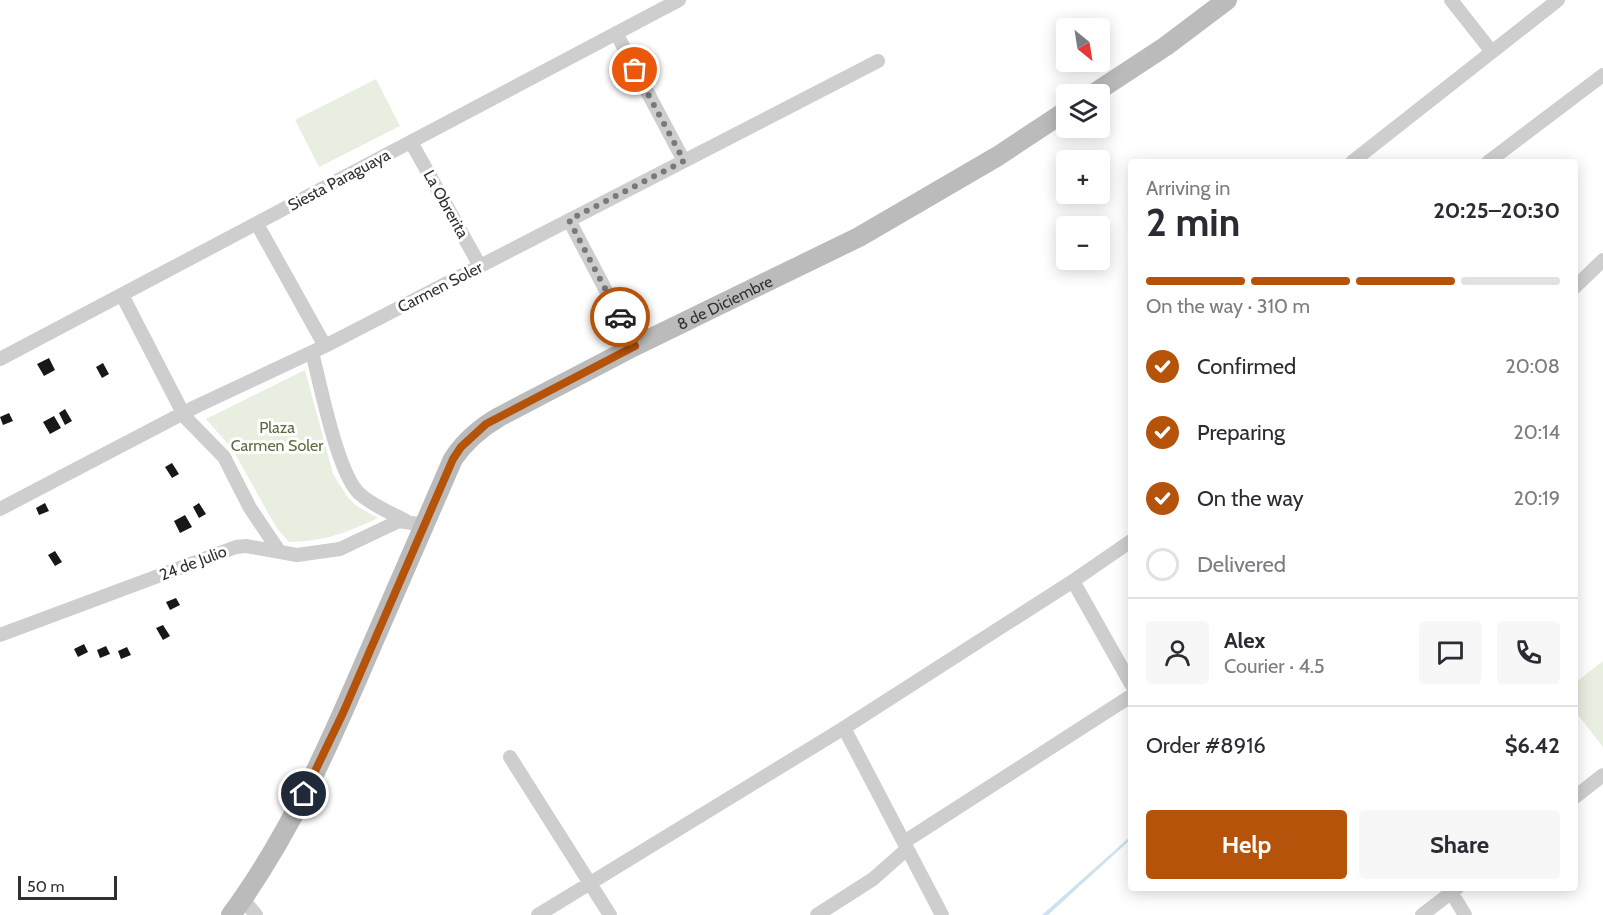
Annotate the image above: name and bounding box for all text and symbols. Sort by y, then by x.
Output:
north arrow [1056,18,1110,72]
map controls [1056,18,1110,270]
pin [609,44,660,95]
icon: bag [618,53,651,86]
button: layers [1056,84,1110,138]
street label: Siesta Paraguaya [285,145,394,215]
button: + [1056,150,1110,204]
street label: La Obrerita [420,167,473,242]
text: Arriving in [1146,176,1230,200]
text: 20:25–20:30 [1433,197,1560,224]
text: 2 min [1146,198,1240,246]
button: − [1056,216,1110,270]
street label: Carmen Soler [394,257,486,316]
street label: 8 de Diciembre [674,271,775,334]
courier [590,287,650,347]
text: On the way · 310 m [1146,294,1310,318]
icon: car [604,301,637,334]
icon: check [1146,350,1179,383]
text: Confirmed [1197,353,1296,380]
text: 20:08 [1505,354,1560,378]
icon: check [1146,416,1179,449]
park label: Plaza Carmen Soler [231,418,324,455]
text: Preparing [1197,419,1285,446]
text: 20:14 [1513,420,1560,444]
icon: check [1146,482,1179,515]
text: On the way [1197,485,1304,512]
text: 20:19 [1514,486,1560,510]
street label: 24 de Julio [157,541,229,584]
text: Delivered [1197,551,1286,578]
button: person [1146,621,1209,684]
button: chat [1419,621,1482,684]
button: phone [1497,621,1560,684]
text: Alex [1224,627,1265,654]
text: Courier · 4.5 [1224,654,1325,678]
text: Order #8916 [1146,732,1266,759]
text: $6.42 [1505,732,1560,759]
pin [278,768,329,819]
icon: home [287,777,320,810]
button: Help [1146,810,1347,879]
button: Share [1359,810,1560,879]
scale bar [18,873,117,900]
text: 50 m [27,877,64,896]

